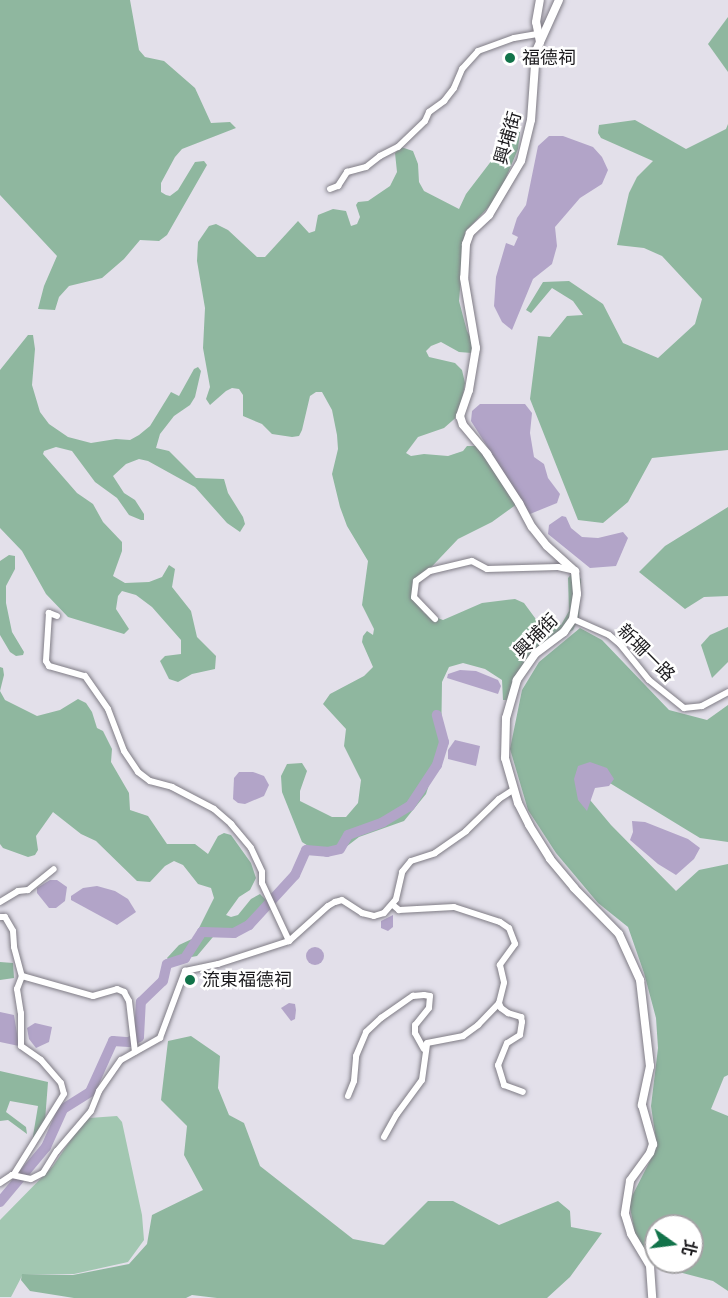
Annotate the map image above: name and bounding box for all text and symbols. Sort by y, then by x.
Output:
place label: 福德祠 [522,47,576,69]
marker: 福德祠 [503,51,517,65]
street label: 興埔街 [490,109,526,167]
street label: 興埔街 [509,609,563,663]
street label: 新珊一路 [613,620,679,686]
place label: 流東福德祠 [202,969,292,991]
marker: 流東福德祠 [183,973,197,987]
north arrow [644,1214,704,1274]
text: 北 [678,1238,701,1258]

